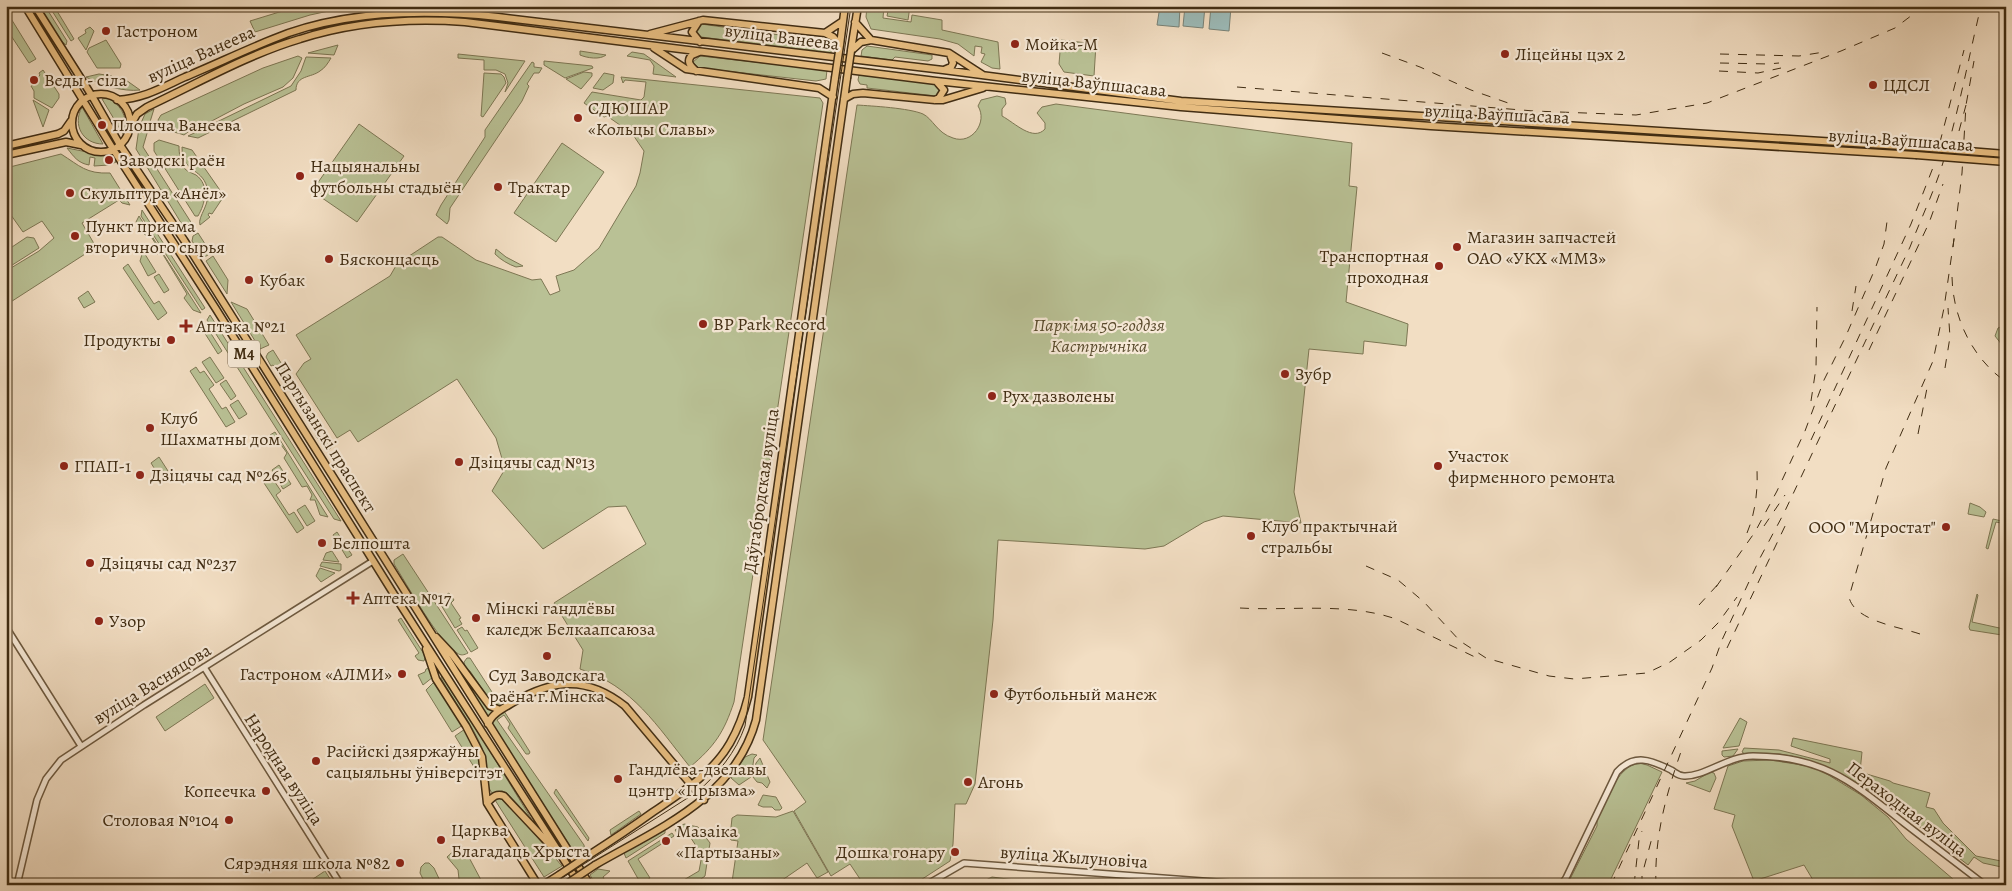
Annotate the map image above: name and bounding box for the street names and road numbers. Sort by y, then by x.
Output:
street label: вуліца Ванеева [723,18,841,56]
street label: вуліца Ванеева [143,19,259,88]
street label: вуліца Ваўпшасава [1020,63,1168,103]
street label: вуліца Ваўпшасава [1424,98,1571,130]
street label: вуліца Ваўпшасава [1828,123,1975,157]
road number: М4 [228,340,260,368]
street label: Партызанскі праспект [270,357,382,517]
street label: Даўгабродская вуліца [738,406,785,575]
street label: вуліца Васняцова [89,638,216,730]
street label: Народная вуліца [239,708,330,830]
street label: Пераходная вуліца [1842,756,1973,863]
street label: вуліца Жылуновіча [999,840,1149,874]

